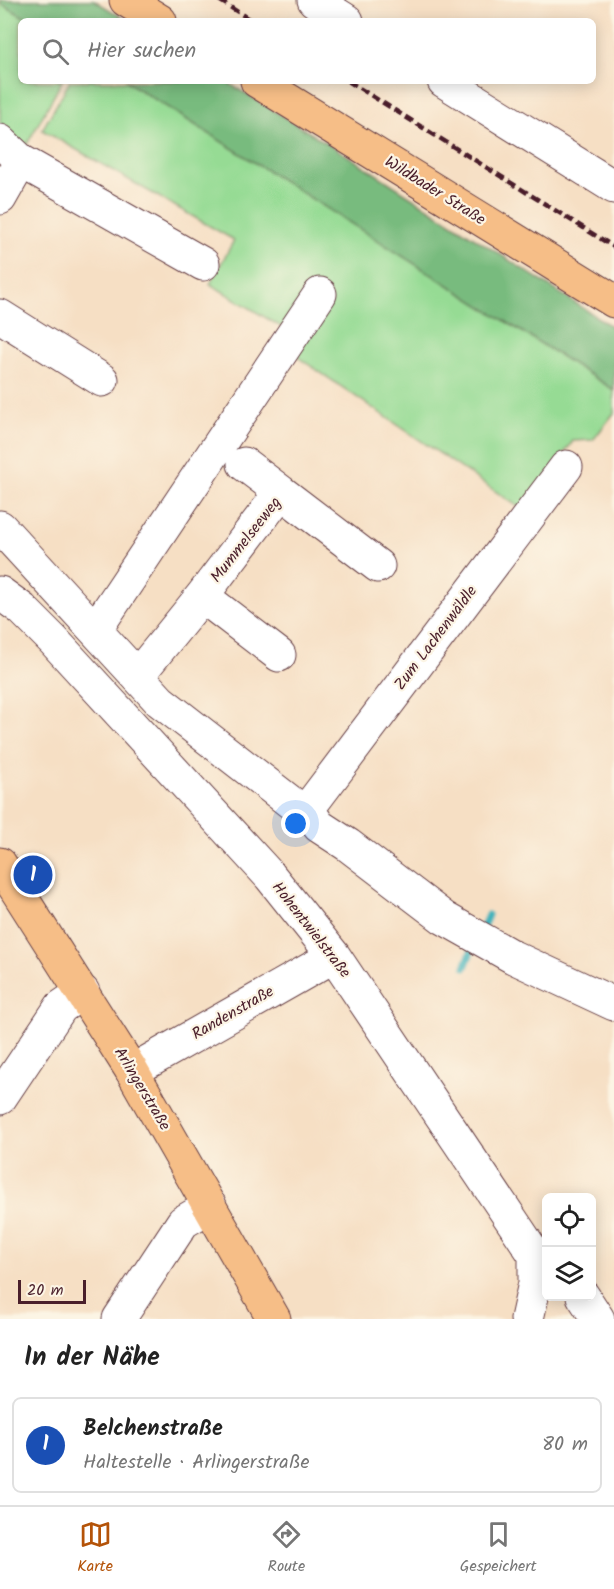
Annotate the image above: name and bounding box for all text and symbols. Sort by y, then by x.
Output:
search box [18,18,596,84]
text: Hier suchen [87,34,196,69]
icon: search [39,35,72,68]
street label: Wildbader Straße [380,150,490,232]
street label: Mummelseeweg [204,491,288,589]
street label: Zum Lachenwäldle [388,580,484,696]
your location [281,809,310,838]
pin: 1 [14,852,52,898]
street label: Hohentwielstraße [265,876,357,984]
street label: Randenstraße [187,979,279,1047]
street label: Arlingerstraße [107,1042,177,1136]
map controls [542,1193,596,1301]
button: locate [542,1193,596,1247]
button: layers [542,1247,596,1301]
scale bar [18,1277,86,1304]
text: 20 m [27,1278,63,1303]
text: In der Nähe [24,1337,160,1379]
text: Belchenstraße [83,1412,223,1447]
text: 1 [42,1429,49,1461]
text: 80 m [542,1429,588,1461]
text: Haltestelle · Arlingerstraße [83,1447,309,1479]
tab: Karte [77,1518,113,1579]
tab: Route [268,1518,305,1579]
tab: Gespeichert [460,1518,537,1579]

